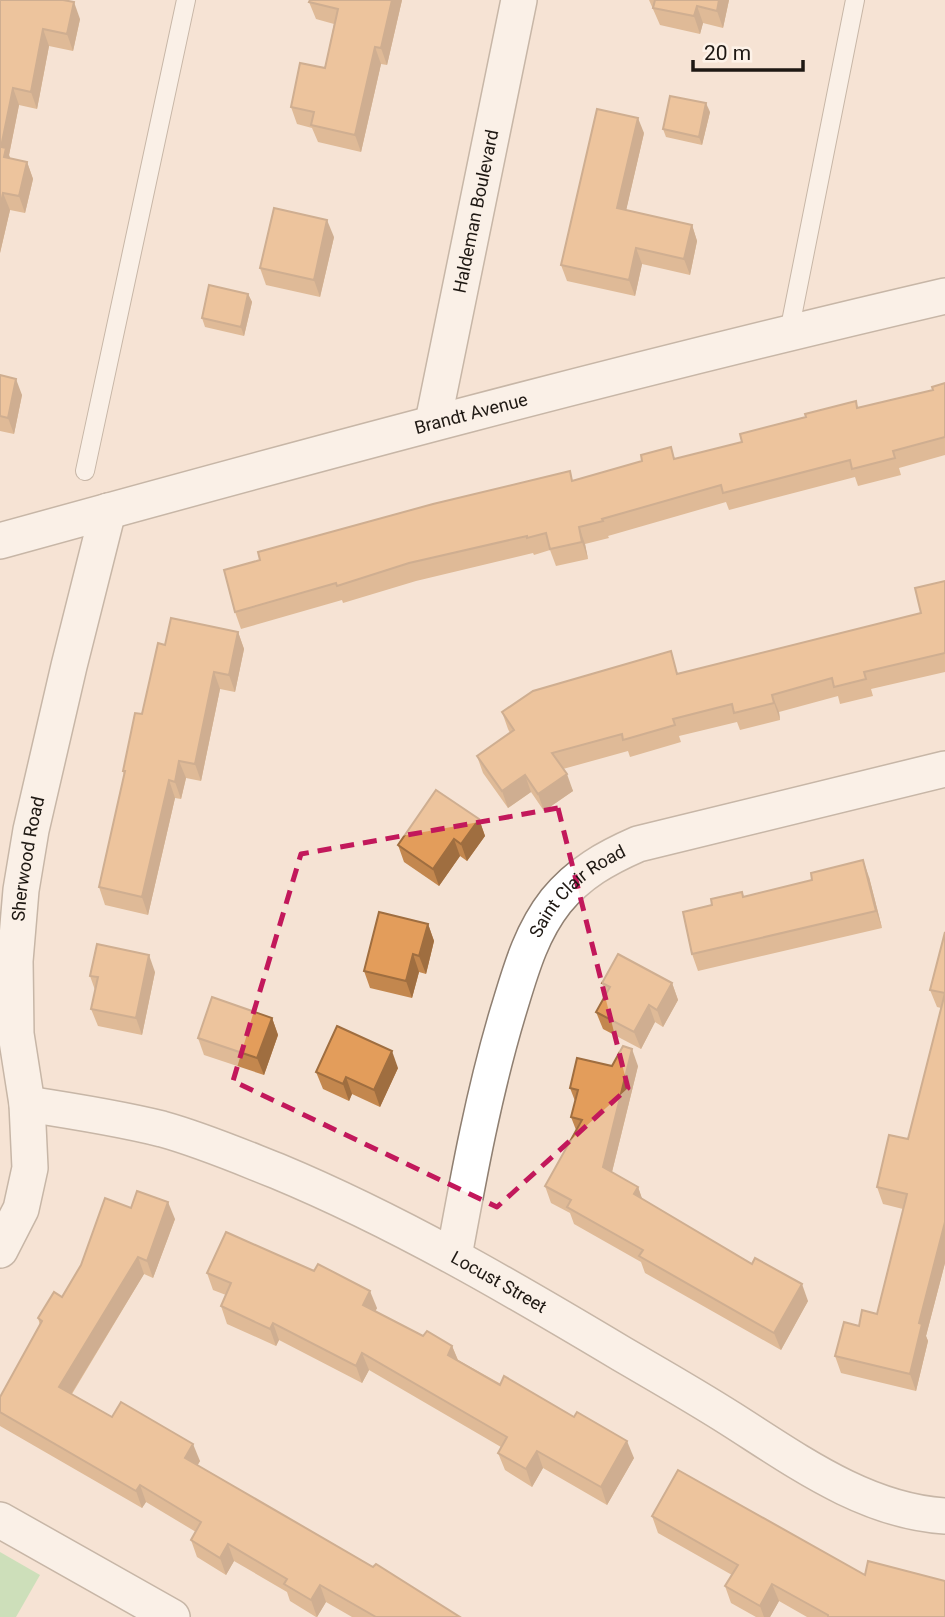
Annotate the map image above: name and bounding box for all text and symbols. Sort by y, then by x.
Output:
scale bar [693,28,803,72]
text: 20 m [704,41,751,65]
street label: Haldeman Boulevard [449,128,502,295]
street label: Brandt Avenue [412,388,530,438]
street label: Sherwood Road [7,794,48,922]
street label: Saint Clair Road [525,840,629,941]
street label: Locust Street [448,1246,551,1317]

